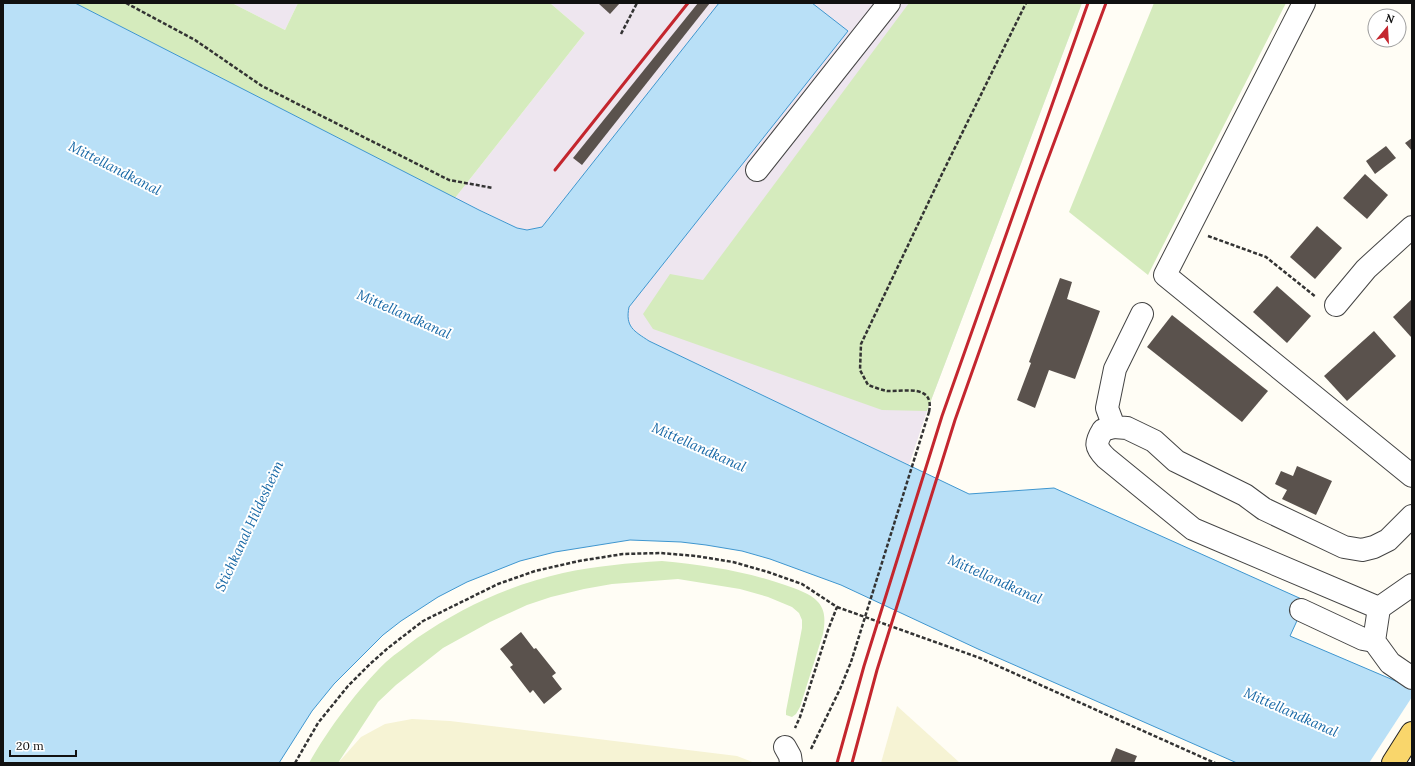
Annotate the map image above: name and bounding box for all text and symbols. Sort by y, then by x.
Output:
north arrow [1367,8,1407,48]
text: N [1384,11,1397,27]
water label: Mittellandkanal [66,137,164,199]
water label: Mittellandkanal [354,285,454,343]
water label: Mittellandkanal [649,418,749,476]
water label: Stichkanal Hildesheim [211,457,288,594]
water label: Mittellandkanal [945,550,1045,608]
water label: Mittellandkanal [1241,683,1341,741]
scale bar [10,732,76,758]
text: 20 m [16,738,44,753]

